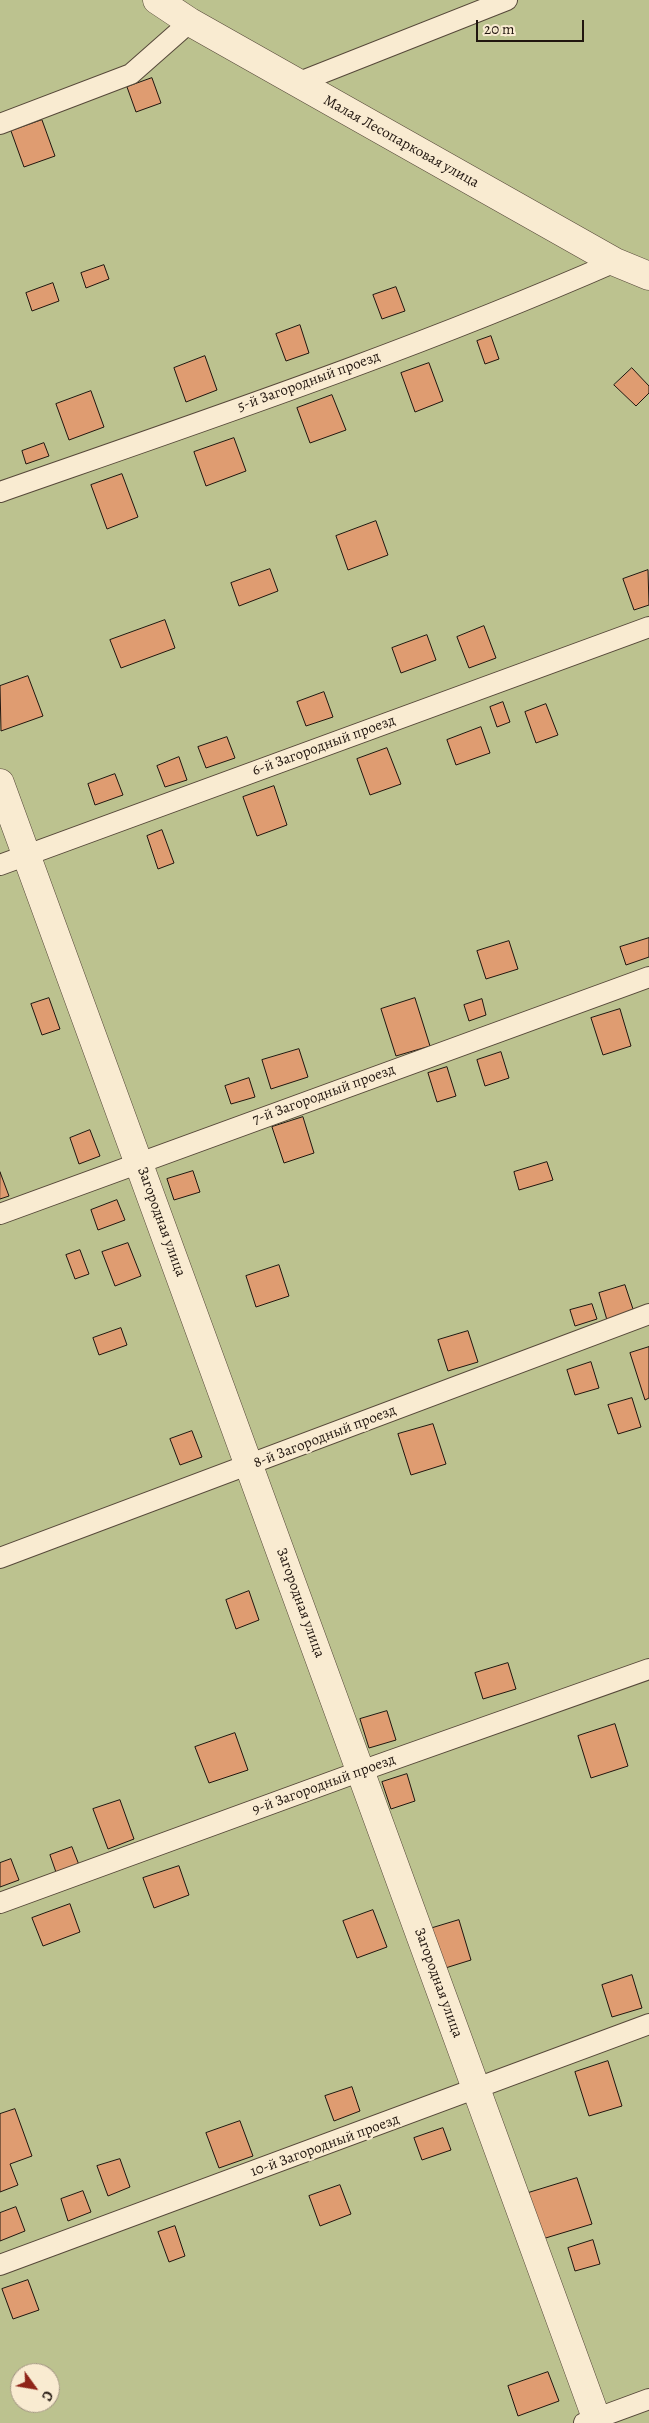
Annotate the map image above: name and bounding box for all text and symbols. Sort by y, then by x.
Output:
scale bar [479,10,586,42]
text: 20 m [484,19,515,39]
street label: Малая Лесопарковая улица [320,92,482,192]
street label: 5-й Загородный проезд [235,348,383,416]
street label: 6-й Загородный проезд [250,712,398,780]
street label: 7-й Загородный проезд [250,1061,398,1129]
street label: Загородная улица [133,1165,189,1279]
street label: 8-й Загородный проезд [251,1401,399,1473]
street label: Загородная улица [272,1546,328,1660]
street label: 9-й Загородный проезд [250,1751,398,1819]
street label: Загородная улица [410,1926,466,2040]
street label: 10-й Загородный проезд [248,2111,402,2181]
north arrow [10,2363,60,2413]
text: С [37,2387,58,2404]

